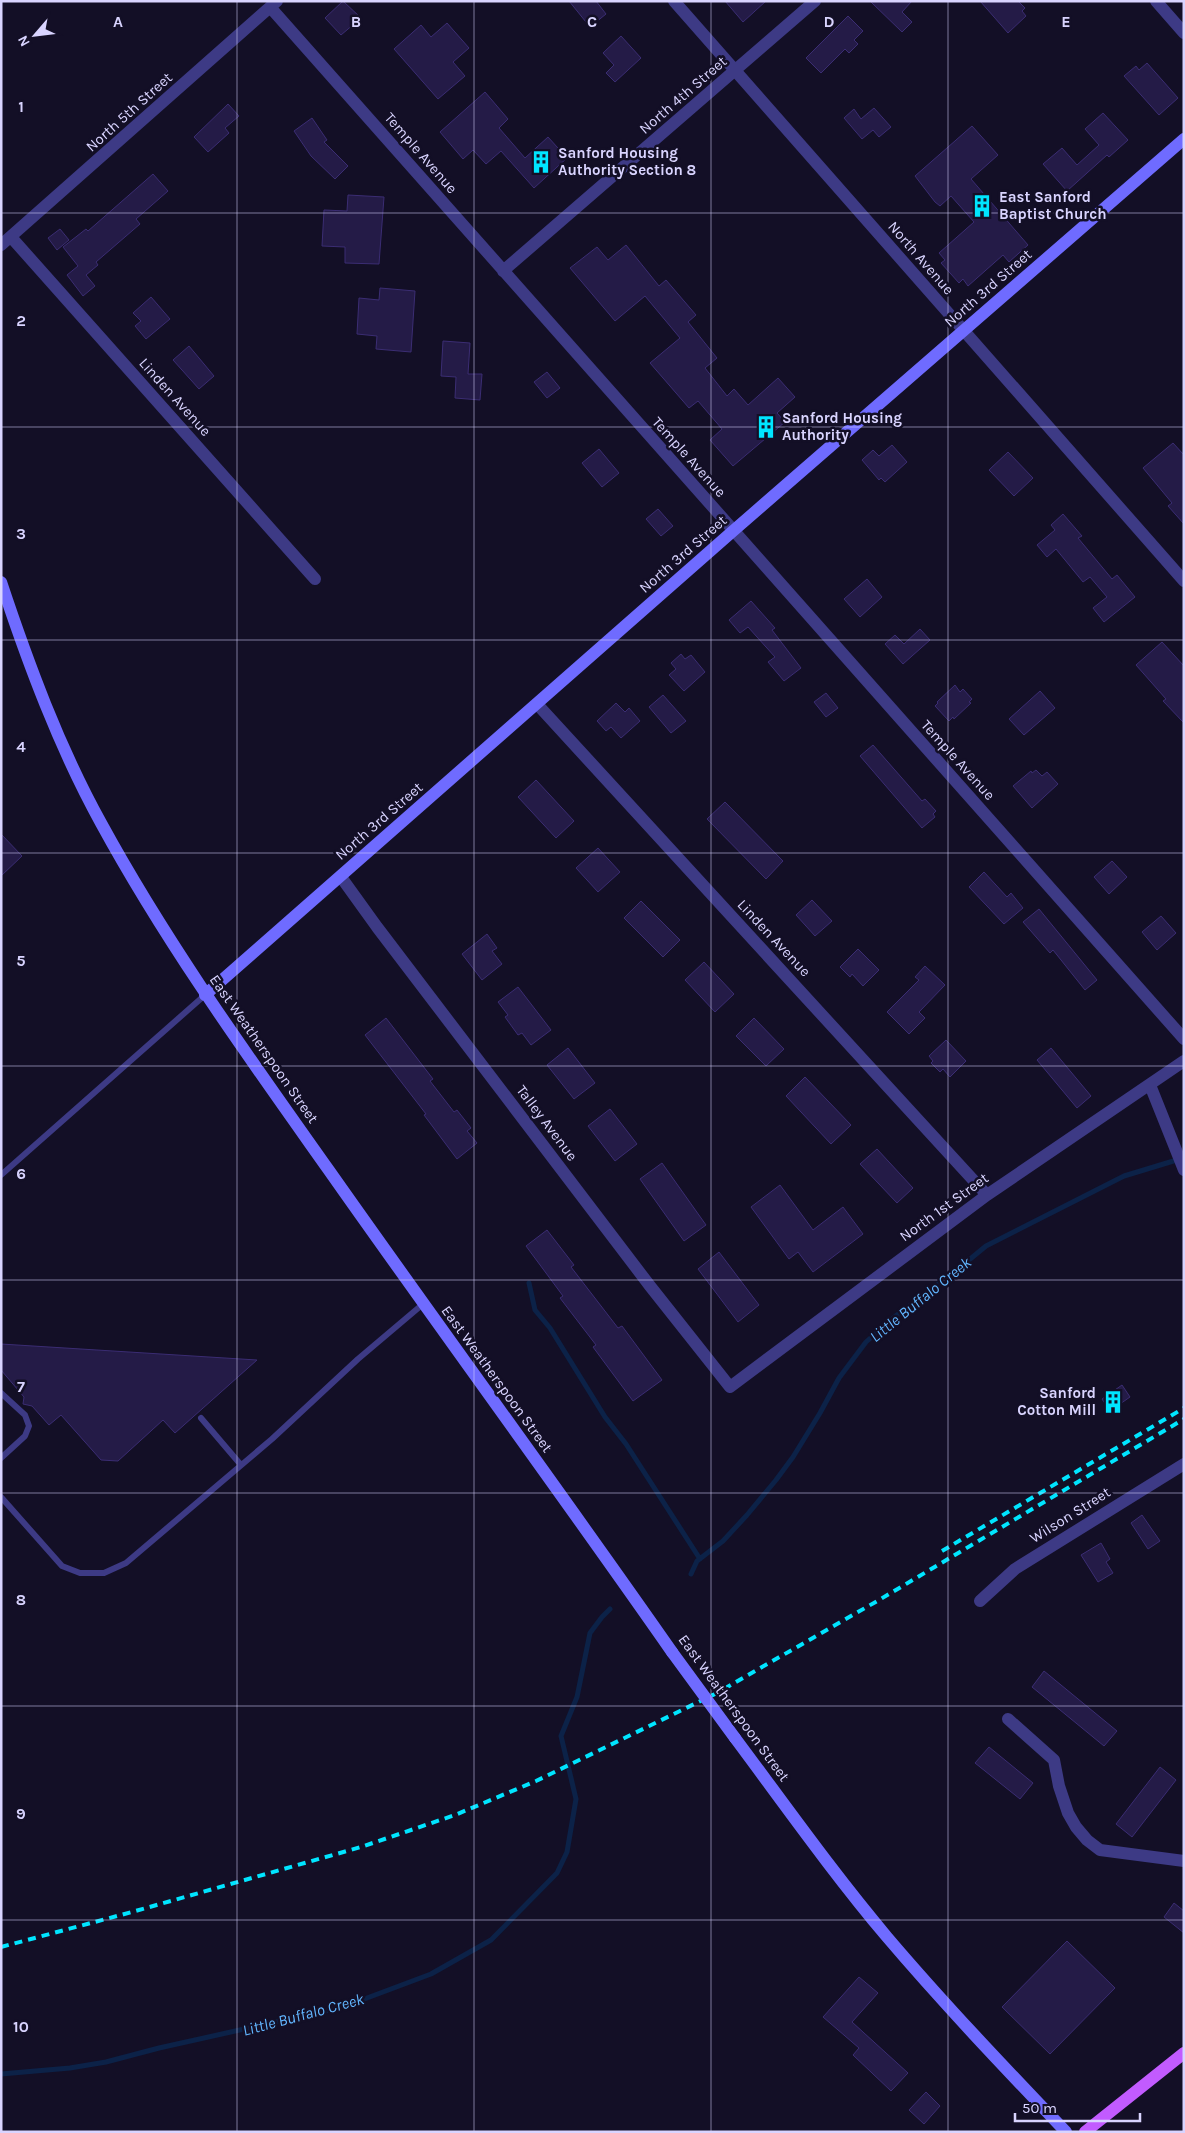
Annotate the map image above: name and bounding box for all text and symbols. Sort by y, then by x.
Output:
north arrow [10,10,60,60]
text: A [113,12,123,31]
text: B [351,12,361,31]
text: C [587,12,597,31]
text: D [824,12,835,31]
text: E [1061,12,1071,31]
text: N [14,32,34,49]
street label: North 4th Street [636,52,731,138]
street label: North 5th Street [82,68,176,156]
text: 1 [18,97,24,116]
street label: Temple Avenue [381,109,461,197]
place label: Sanford Housing Authority Section 8 [558,144,696,179]
building icon: Sanford Housing Authority Section 8 [528,149,554,175]
place label: East Sanford Baptist Church [999,188,1107,223]
building icon: East Sanford Baptist Church [969,193,995,219]
street label: North Avenue [884,218,958,298]
street label: North 3rd Street [941,245,1036,331]
text: 2 [16,311,26,330]
street label: Linden Avenue [135,354,215,440]
place label: Sanford Housing Authority [782,409,902,444]
street label: Temple Avenue [648,413,730,501]
building icon: Sanford Housing Authority [753,414,779,440]
street label: North 3rd Street [636,511,731,597]
text: 3 [16,524,26,543]
street label: Temple Avenue [917,716,999,804]
text: 4 [16,737,26,756]
street label: North 3rd Street [332,778,427,864]
street label: Linden Avenue [734,896,814,980]
text: 5 [16,951,26,970]
street label: East Weatherspoon Street [206,971,322,1127]
street label: Talley Avenue [513,1081,581,1165]
text: 6 [16,1164,26,1183]
street label: North 1st Street [896,1169,992,1245]
water label: Little Buffalo Creek [866,1252,976,1346]
street label: East Weatherspoon Street [438,1302,557,1456]
text: 7 [17,1377,25,1396]
place label: Sanford Cotton Mill [1017,1384,1096,1419]
building icon: Sanford Cotton Mill [1100,1389,1126,1415]
street label: Wilson Street [1026,1483,1114,1547]
text: 8 [16,1590,26,1609]
street label: East Weatherspoon Street [675,1631,794,1785]
text: 9 [16,1804,26,1823]
water label: Little Buffalo Creek [240,1989,367,2040]
text: 10 [13,2017,29,2036]
scale bar [1015,2090,1140,2122]
text: 50 m [1022,2099,1057,2117]

